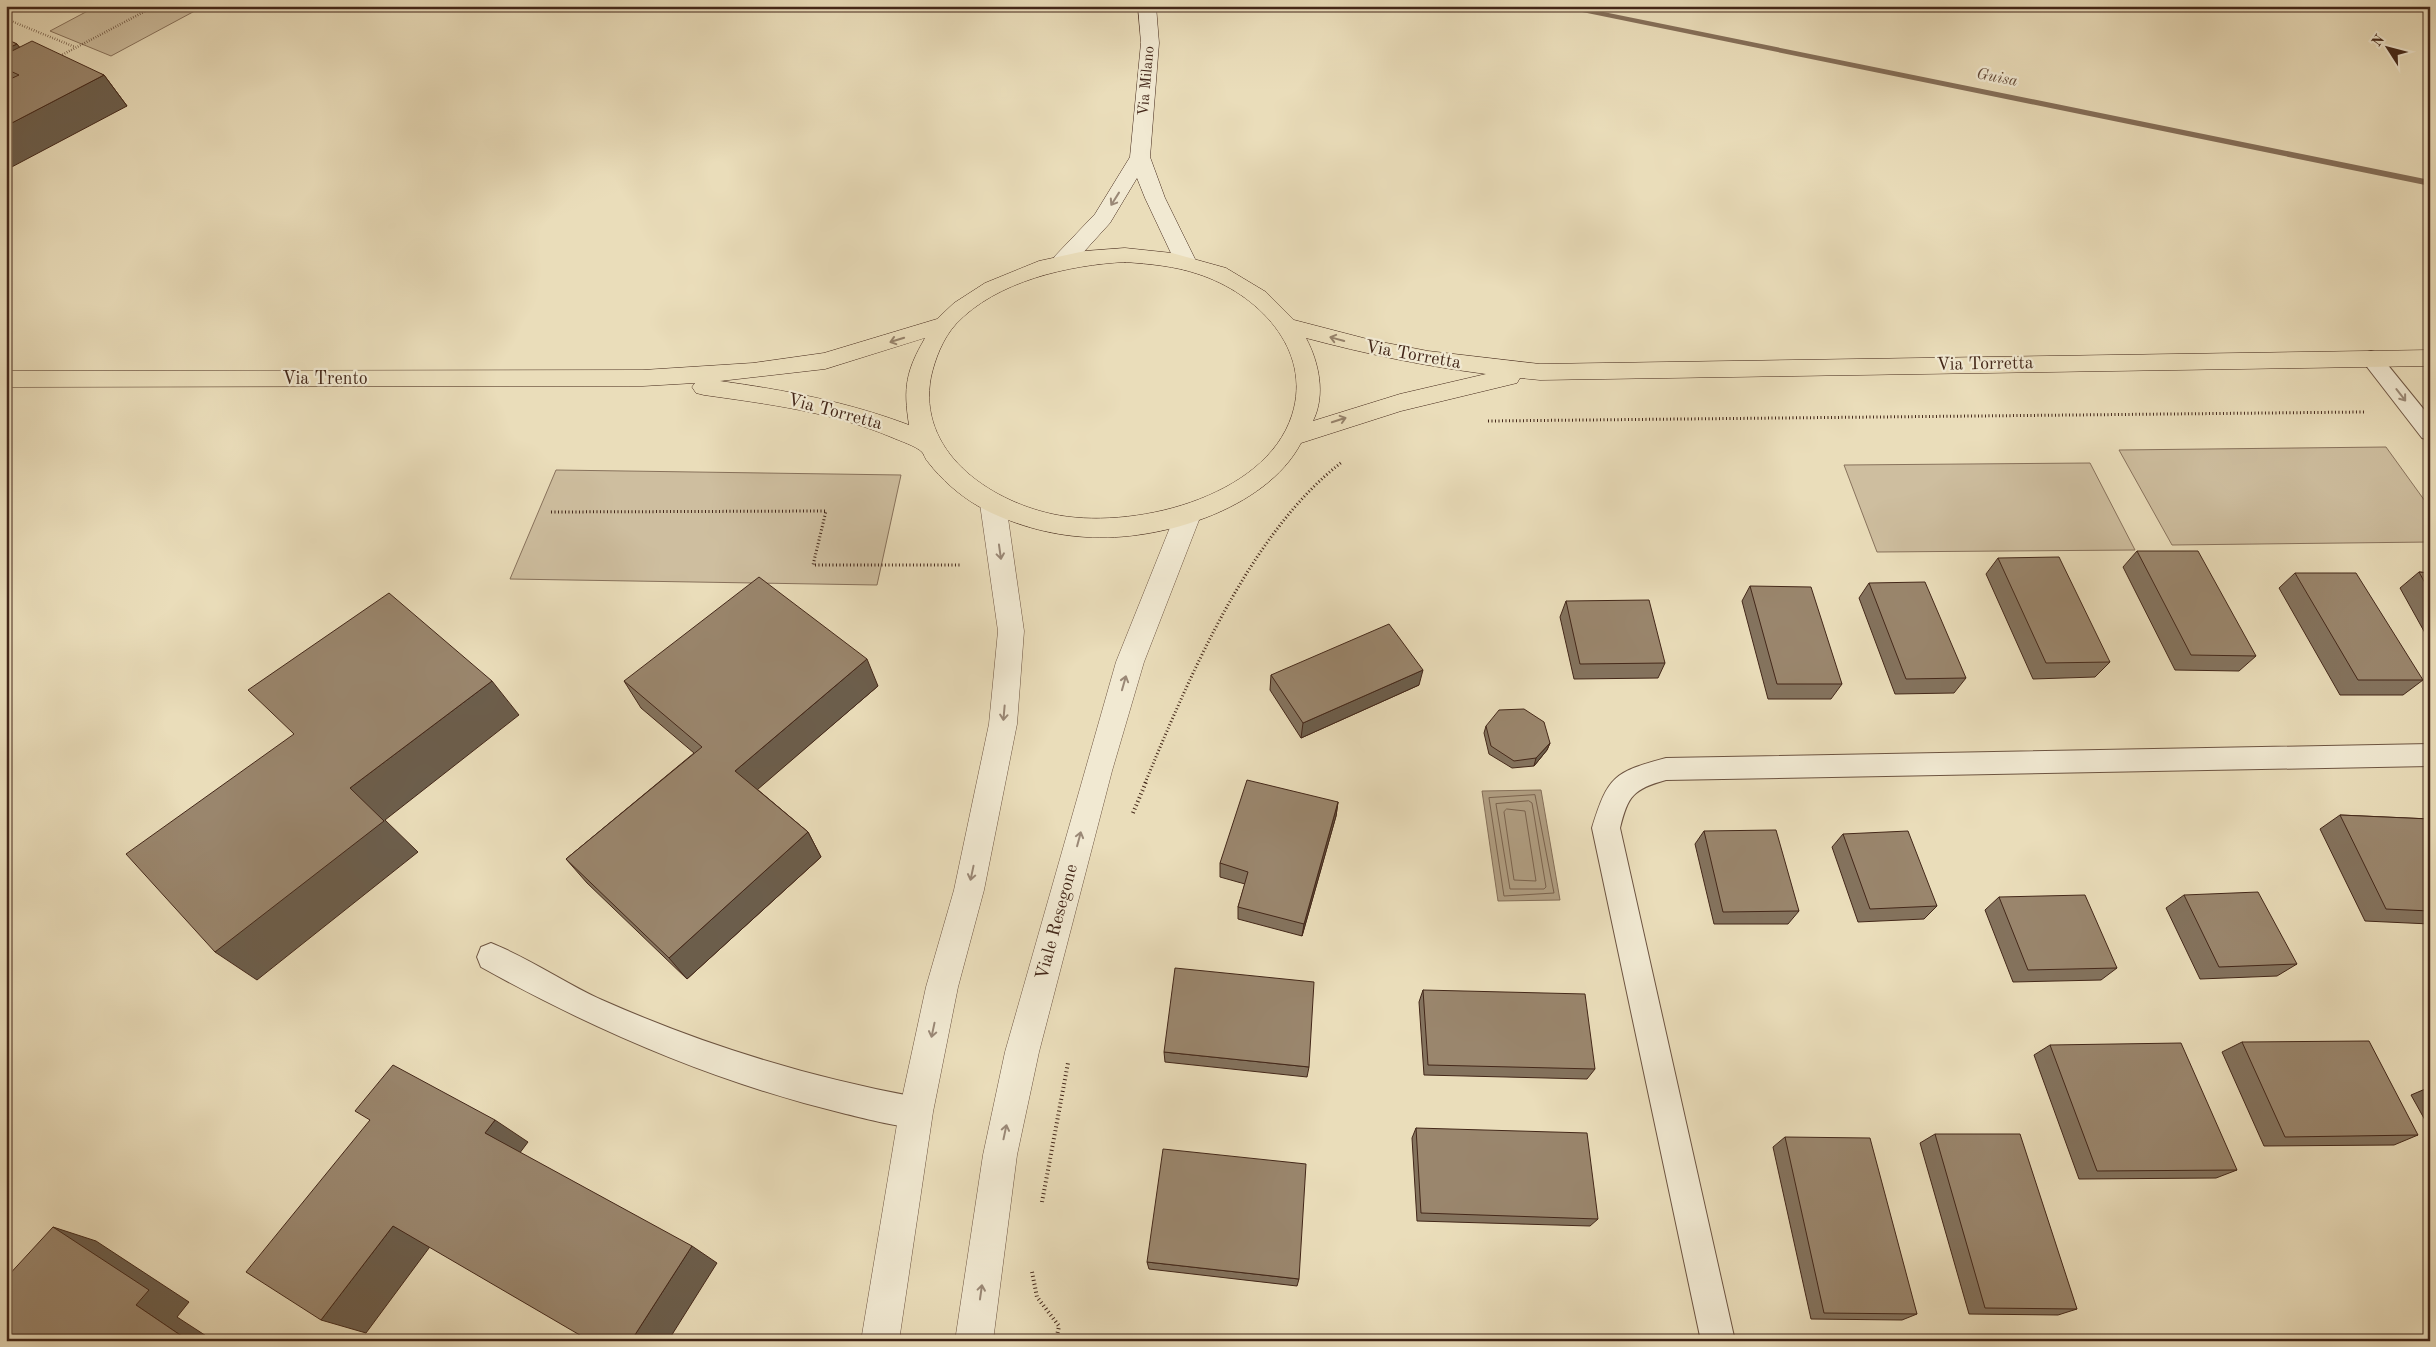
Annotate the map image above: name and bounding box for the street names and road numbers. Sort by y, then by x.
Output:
street label: Via Milano [1136,45,1158,117]
street label: Via Torretta [1364,338,1462,372]
street label: Via Torretta [1936,354,2034,374]
street label: Via Trento [282,370,368,388]
street label: Via Torretta [786,391,884,433]
street label: Viale Resegone [1033,862,1081,982]

